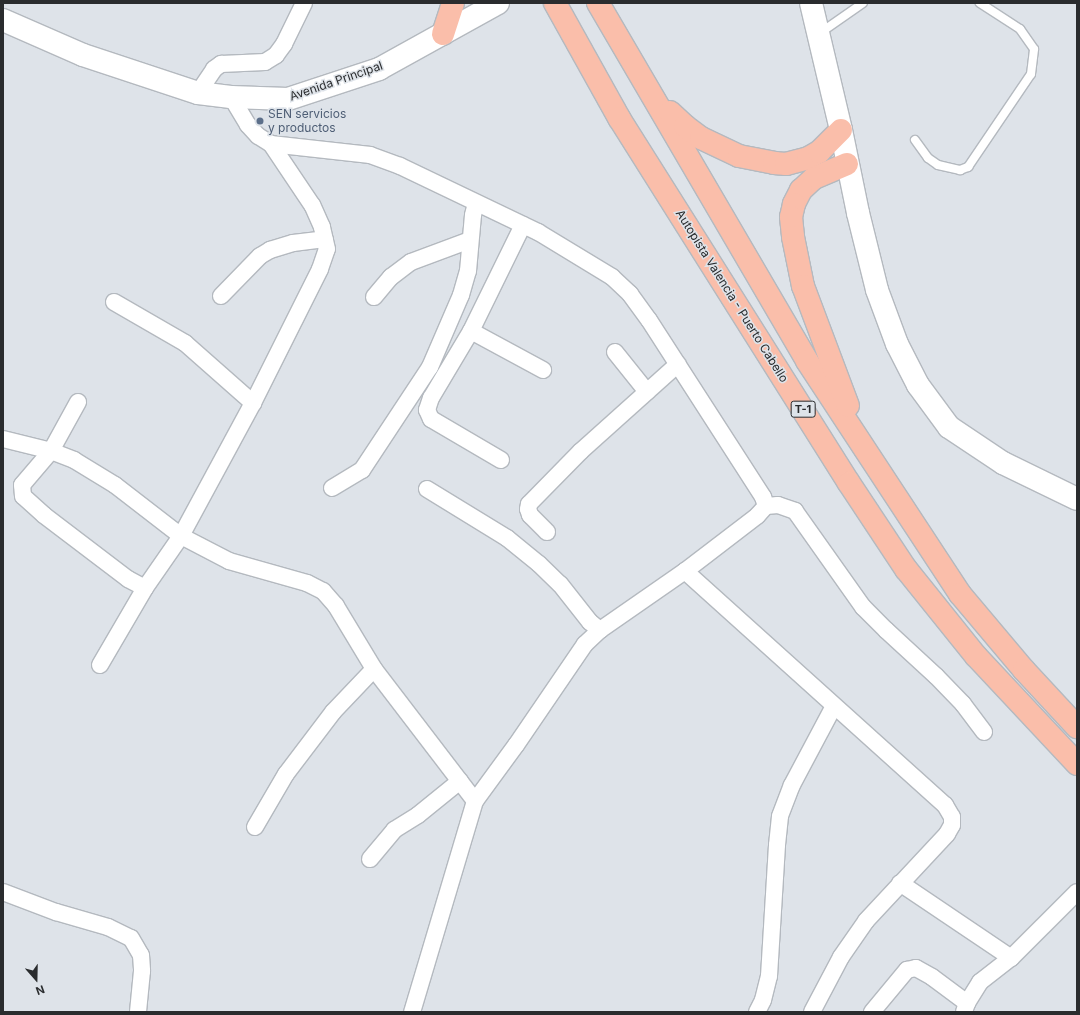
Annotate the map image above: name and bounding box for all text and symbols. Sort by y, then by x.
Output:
street label: Avenida Principal [287,58,385,104]
place label: SEN servicios y productos [268,107,346,135]
marker: SEN servicios y productos [255,116,265,126]
street label: Autopista Valencia - Puerto Cabello [673,207,791,385]
road number: T-1 [790,400,816,418]
north arrow [16,959,56,999]
text: N [34,982,46,998]

